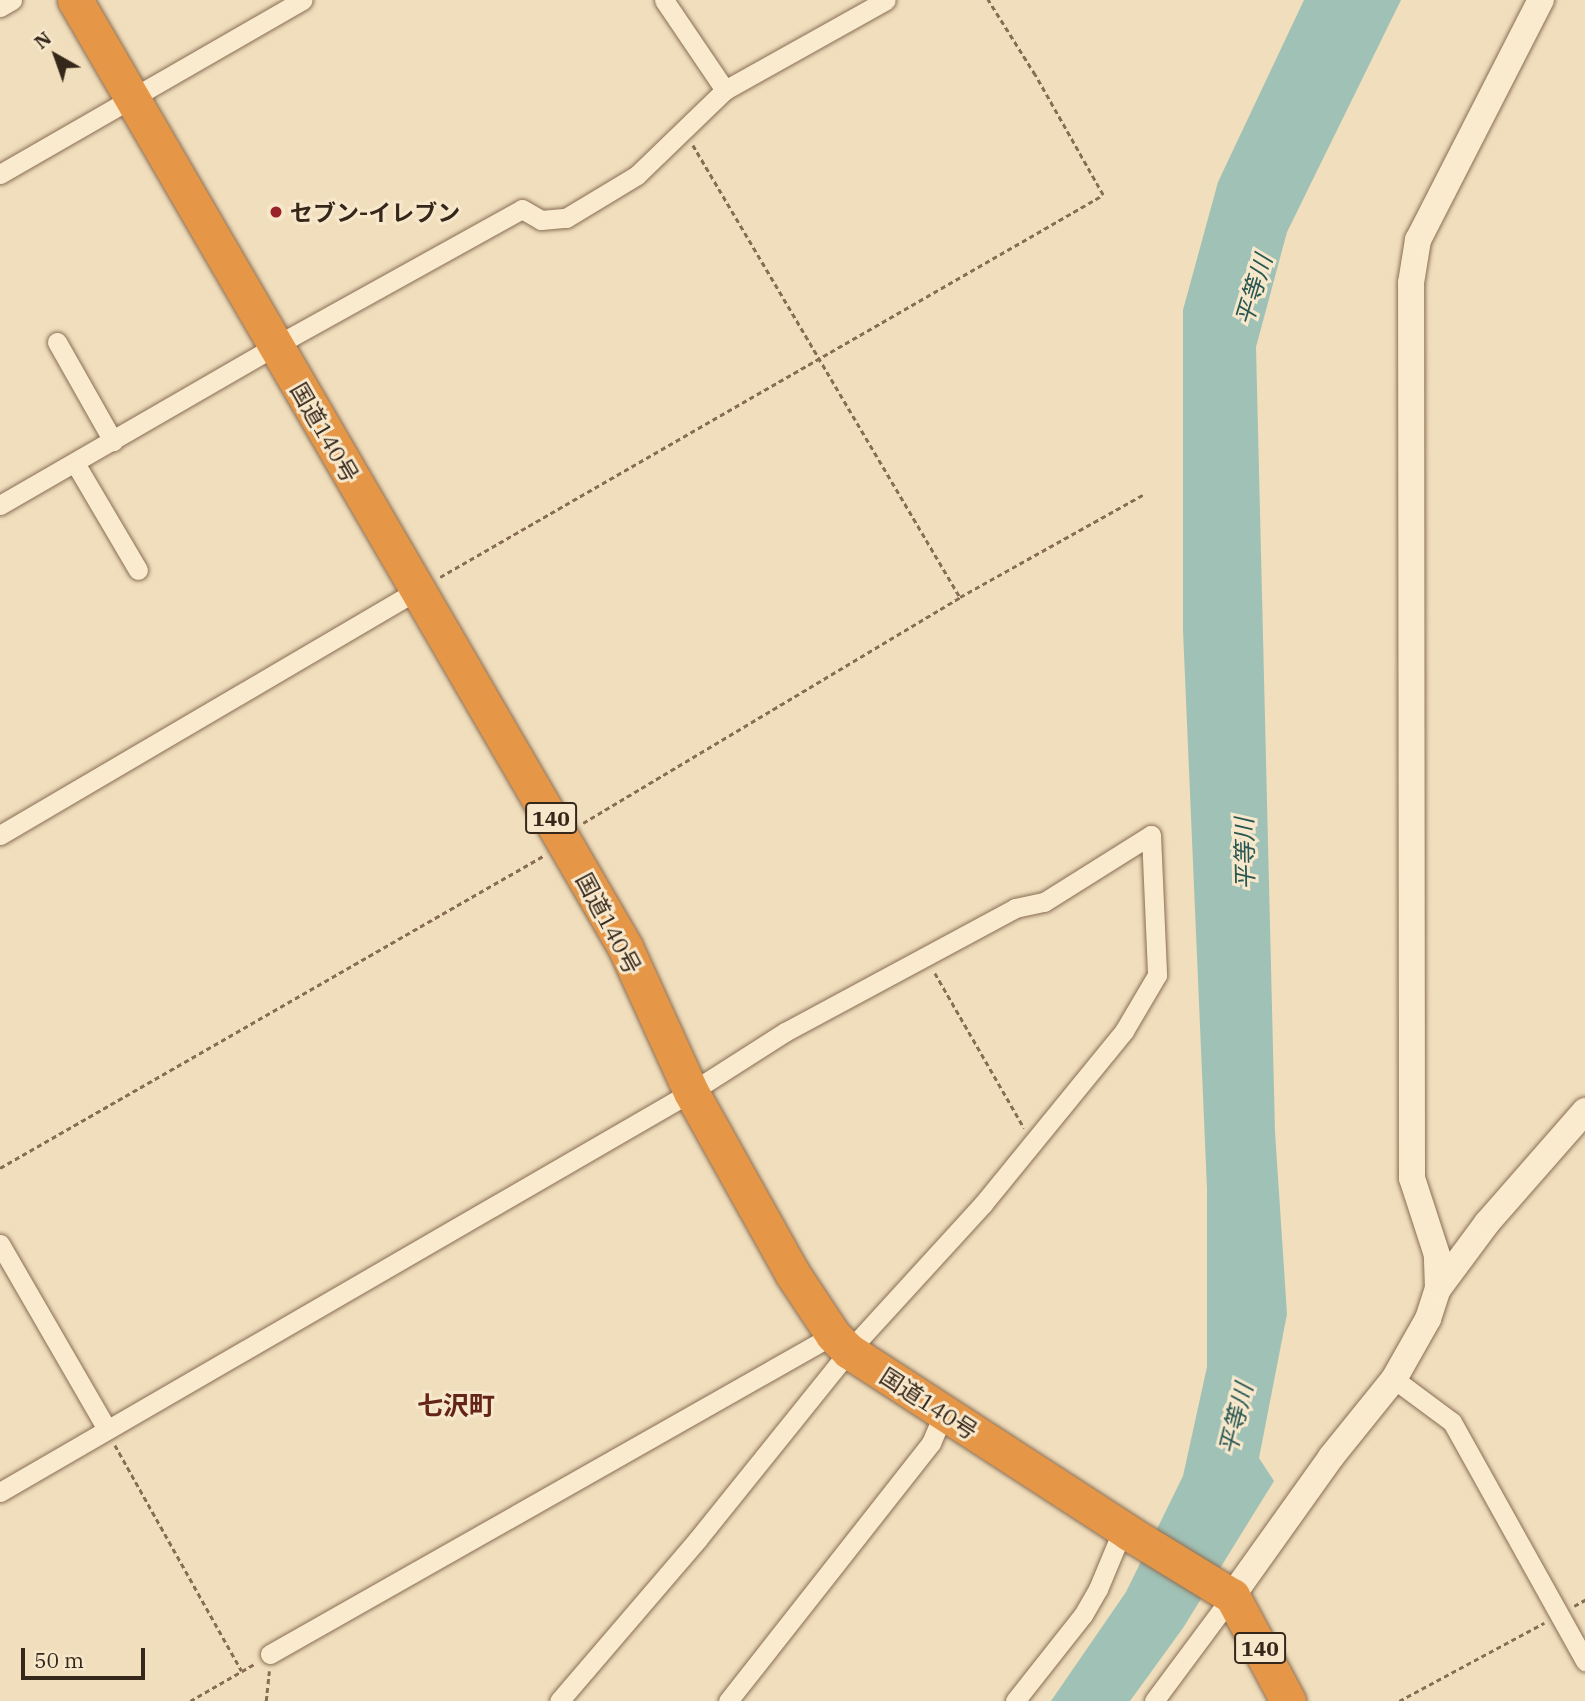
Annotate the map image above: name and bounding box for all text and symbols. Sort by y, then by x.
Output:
north arrow [21,21,91,91]
text: N [29,26,56,54]
place label: セブン-イレブン [290,198,460,226]
marker: セブン-イレブン [268,204,284,220]
water label: 平等川 [1230,251,1278,329]
street label: 国道140号 [285,377,365,487]
road number: 140 [525,800,577,836]
water label: 平等川 [1230,818,1260,890]
street label: 国道140号 [571,868,647,978]
street label: 国道140号 [875,1361,983,1445]
water label: 平等川 [1213,1381,1259,1457]
district label: 七沢町 [417,1390,495,1422]
road number: 140 [1234,1630,1286,1666]
scale bar [24,1634,149,1678]
text: 50 m [34,1646,84,1674]

